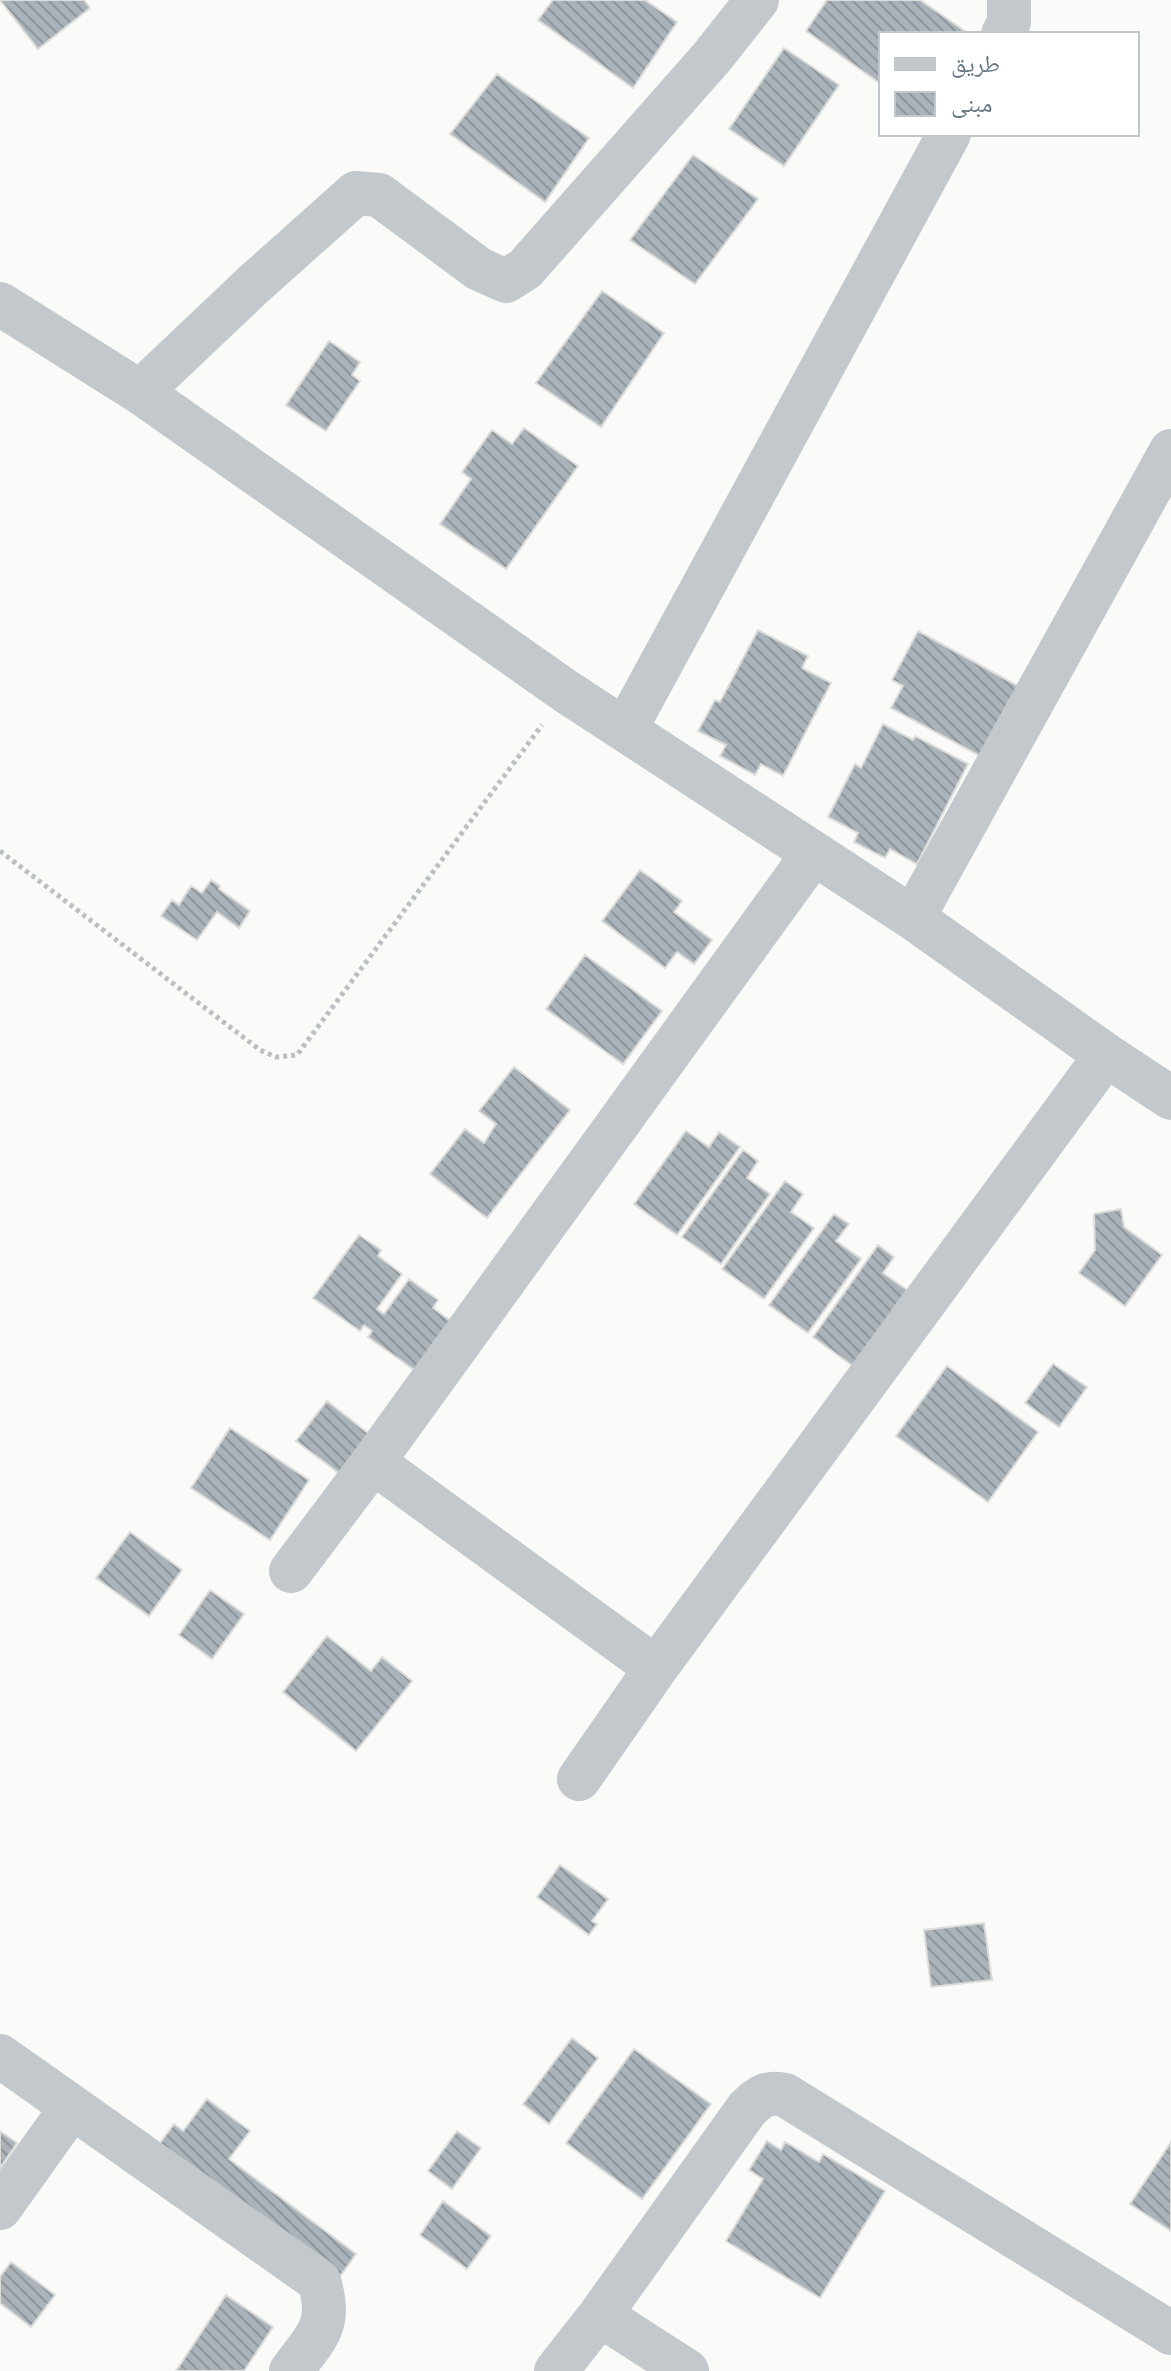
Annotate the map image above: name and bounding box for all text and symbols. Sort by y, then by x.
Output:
legend [879,32,1139,136]
text: طريق [951,50,1000,78]
text: مبنى [951,90,992,118]

